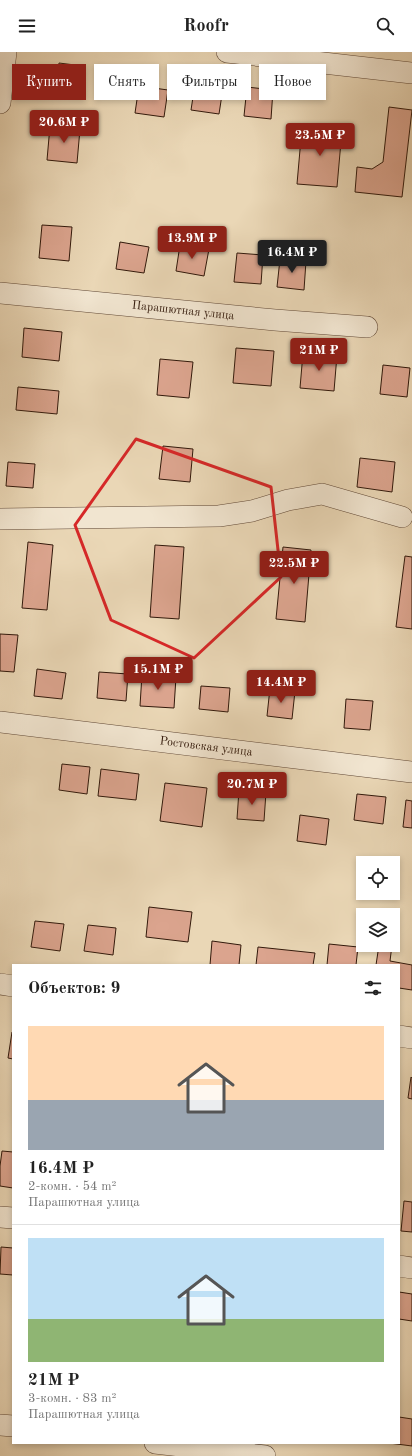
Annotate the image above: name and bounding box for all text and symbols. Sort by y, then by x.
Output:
icon: menu [16,15,38,37]
icon: search [374,15,396,37]
text: Roofr [183,17,229,35]
chip: Купить [12,64,86,100]
chip: Снять [94,64,159,100]
chip: Фильтры [167,64,251,100]
chip: Новое [259,64,326,100]
pin: 20.6M ₽ [27,110,101,144]
text: 20.6M ₽ [39,116,89,129]
pin: 23.5M ₽ [283,123,357,157]
text: 23.5M ₽ [295,129,345,142]
pin: 13.9M ₽ [155,226,229,260]
text: 13.9M ₽ [167,232,217,245]
pin: 16.4M ₽ [255,240,329,274]
text: 16.4M ₽ [267,246,317,259]
street label: Парашютная улица [131,300,235,322]
pin: 21M ₽ [291,338,347,372]
text: 21M ₽ [299,344,339,357]
pin: 22.5M ₽ [257,551,331,585]
text: 22.5M ₽ [269,557,319,570]
pin: 15.1M ₽ [121,657,195,691]
text: 15.1M ₽ [133,663,183,676]
pin: 14.4M ₽ [244,670,318,704]
text: 14.4M ₽ [256,676,306,689]
street label: Ростовская улица [159,735,253,759]
pin: 20.7M ₽ [215,772,289,806]
text: 20.7M ₽ [227,778,277,791]
map controls [356,856,400,952]
button: locate [356,856,400,900]
button: layers [356,908,400,952]
icon: filters [362,977,384,999]
text: Объектов: 9 [28,980,120,997]
icon: home [170,1052,242,1124]
text: 16.4M ₽ [28,1160,94,1177]
text: 2-комн. · 54 m² [28,1180,116,1193]
text: Парашютная улица [28,1196,140,1209]
icon: home [170,1264,242,1336]
text: 21M ₽ [28,1372,80,1389]
text: 3-комн. · 83 m² [28,1392,116,1405]
text: Парашютная улица [28,1408,140,1421]

